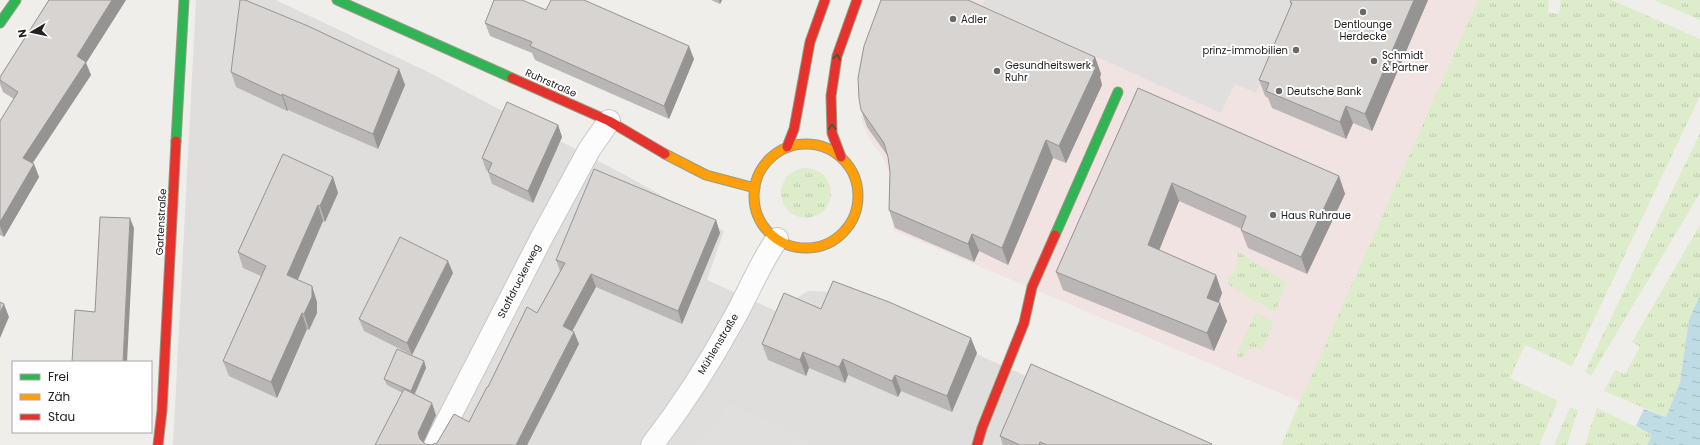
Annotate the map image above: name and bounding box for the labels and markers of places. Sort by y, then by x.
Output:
marker: Dentlounge Herdecke [1358,7,1368,17]
place label: Adler [961,12,987,27]
marker: Adler [948,14,958,24]
place label: Dentlounge Herdecke [1334,17,1392,44]
place label: prinz-immobilien [1202,43,1288,58]
marker: prinz-immobilien [1291,45,1301,55]
place label: Schmidt & Partner [1382,48,1429,75]
marker: Schmidt & Partner [1369,56,1379,66]
place label: Gesundheitswerk Ruhr [1005,58,1092,85]
marker: Gesundheitswerk Ruhr [992,66,1002,76]
place label: Deutsche Bank [1287,84,1362,99]
marker: Deutsche Bank [1274,86,1284,96]
place label: Haus Ruhraue [1281,208,1351,223]
marker: Haus Ruhraue [1268,210,1278,220]

